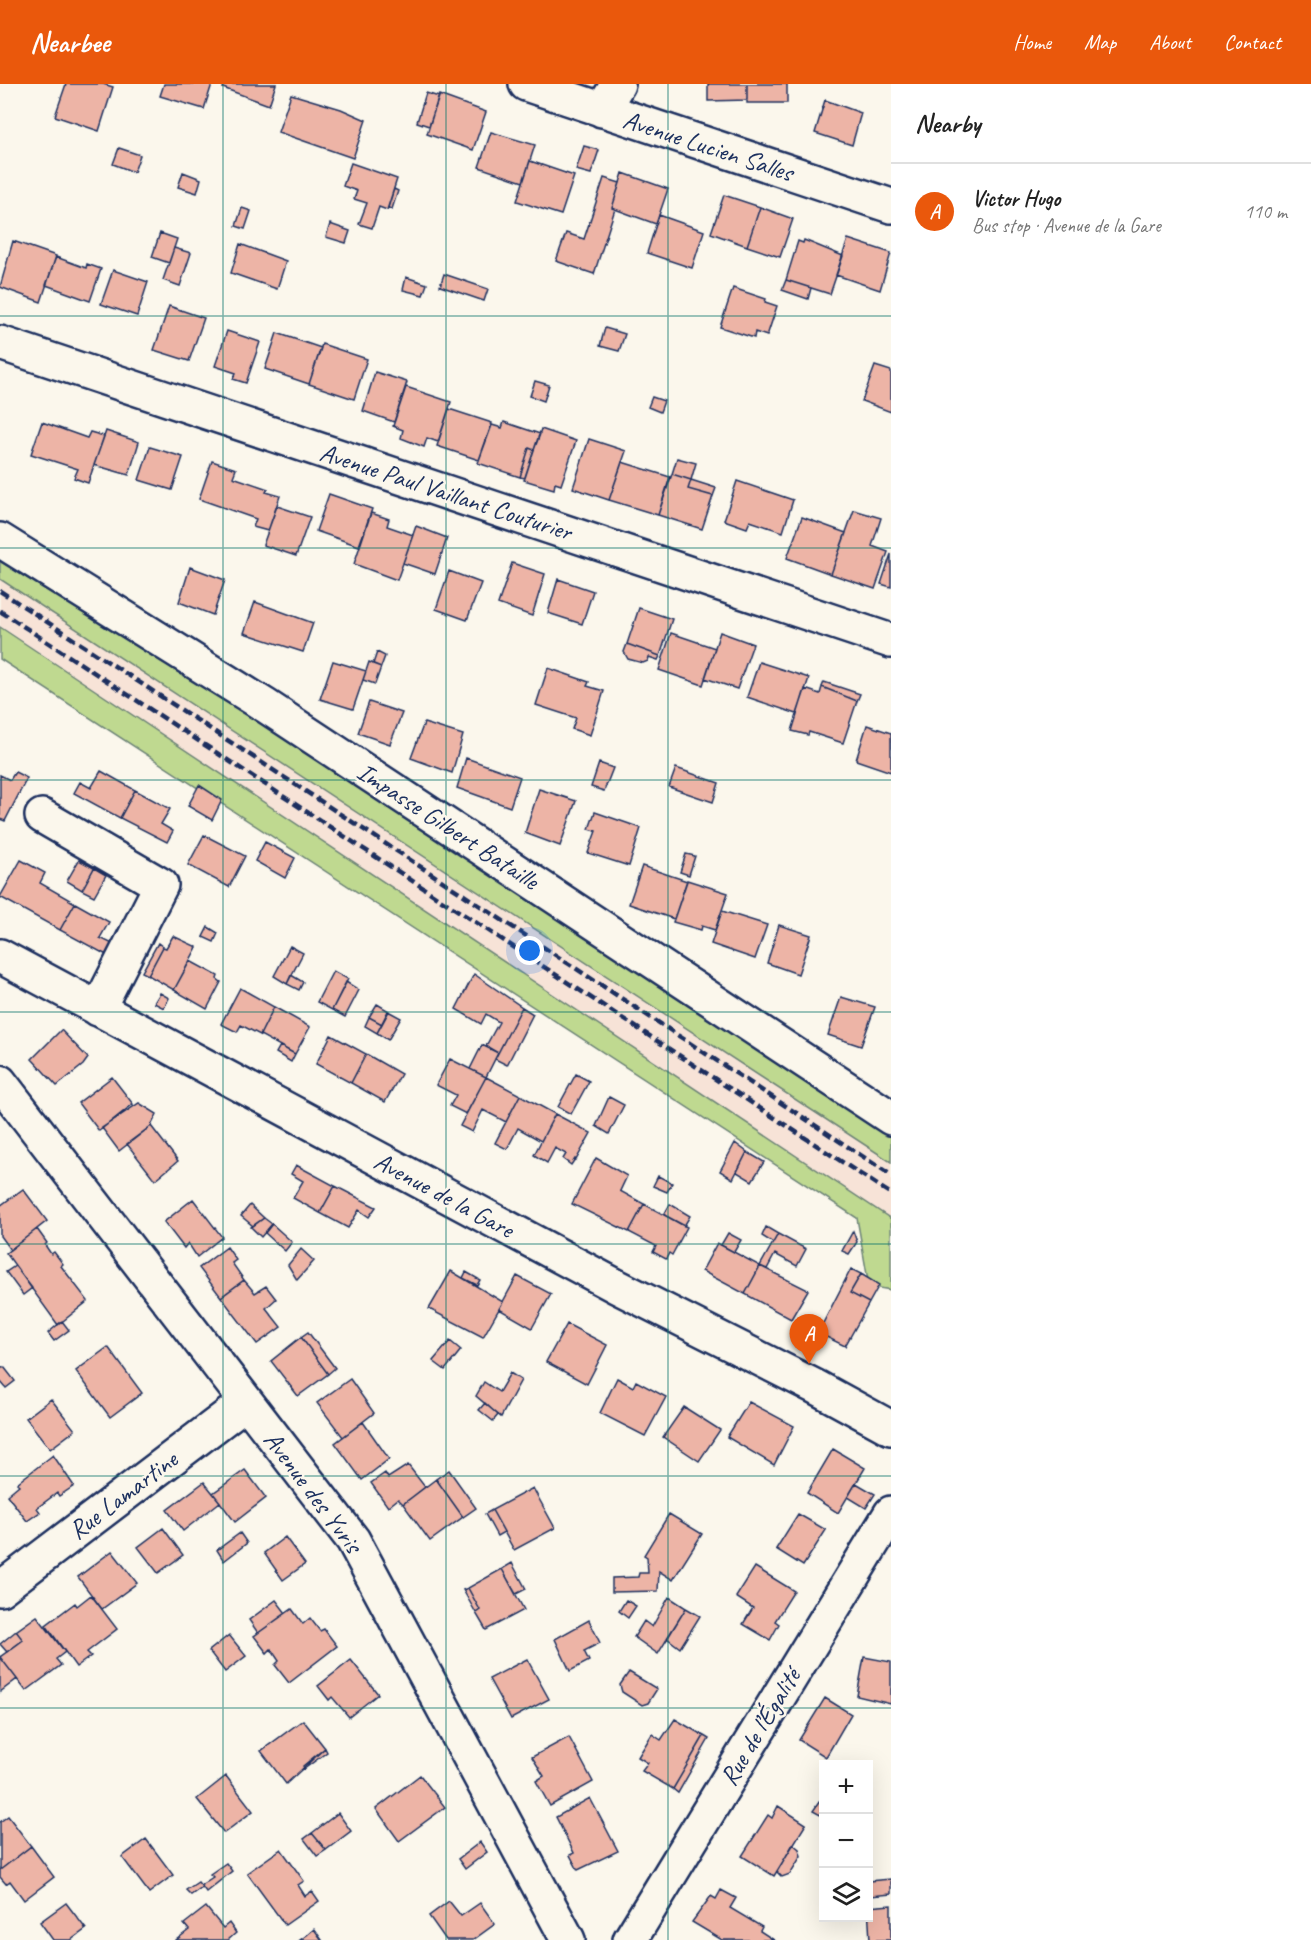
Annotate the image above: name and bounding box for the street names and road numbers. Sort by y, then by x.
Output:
street label: Avenue Lucien Salles [619,103,799,190]
street label: Avenue Paul Vaillant Couturier [316,436,578,549]
street label: Impasse Gilbert Bataille [351,755,546,898]
street label: Avenue de la Gare [369,1144,522,1247]
street label: Avenue des Yvris [256,1425,371,1561]
street label: Rue Lamartine [62,1442,185,1547]
street label: Rue de l’Égalité [712,1659,810,1792]

